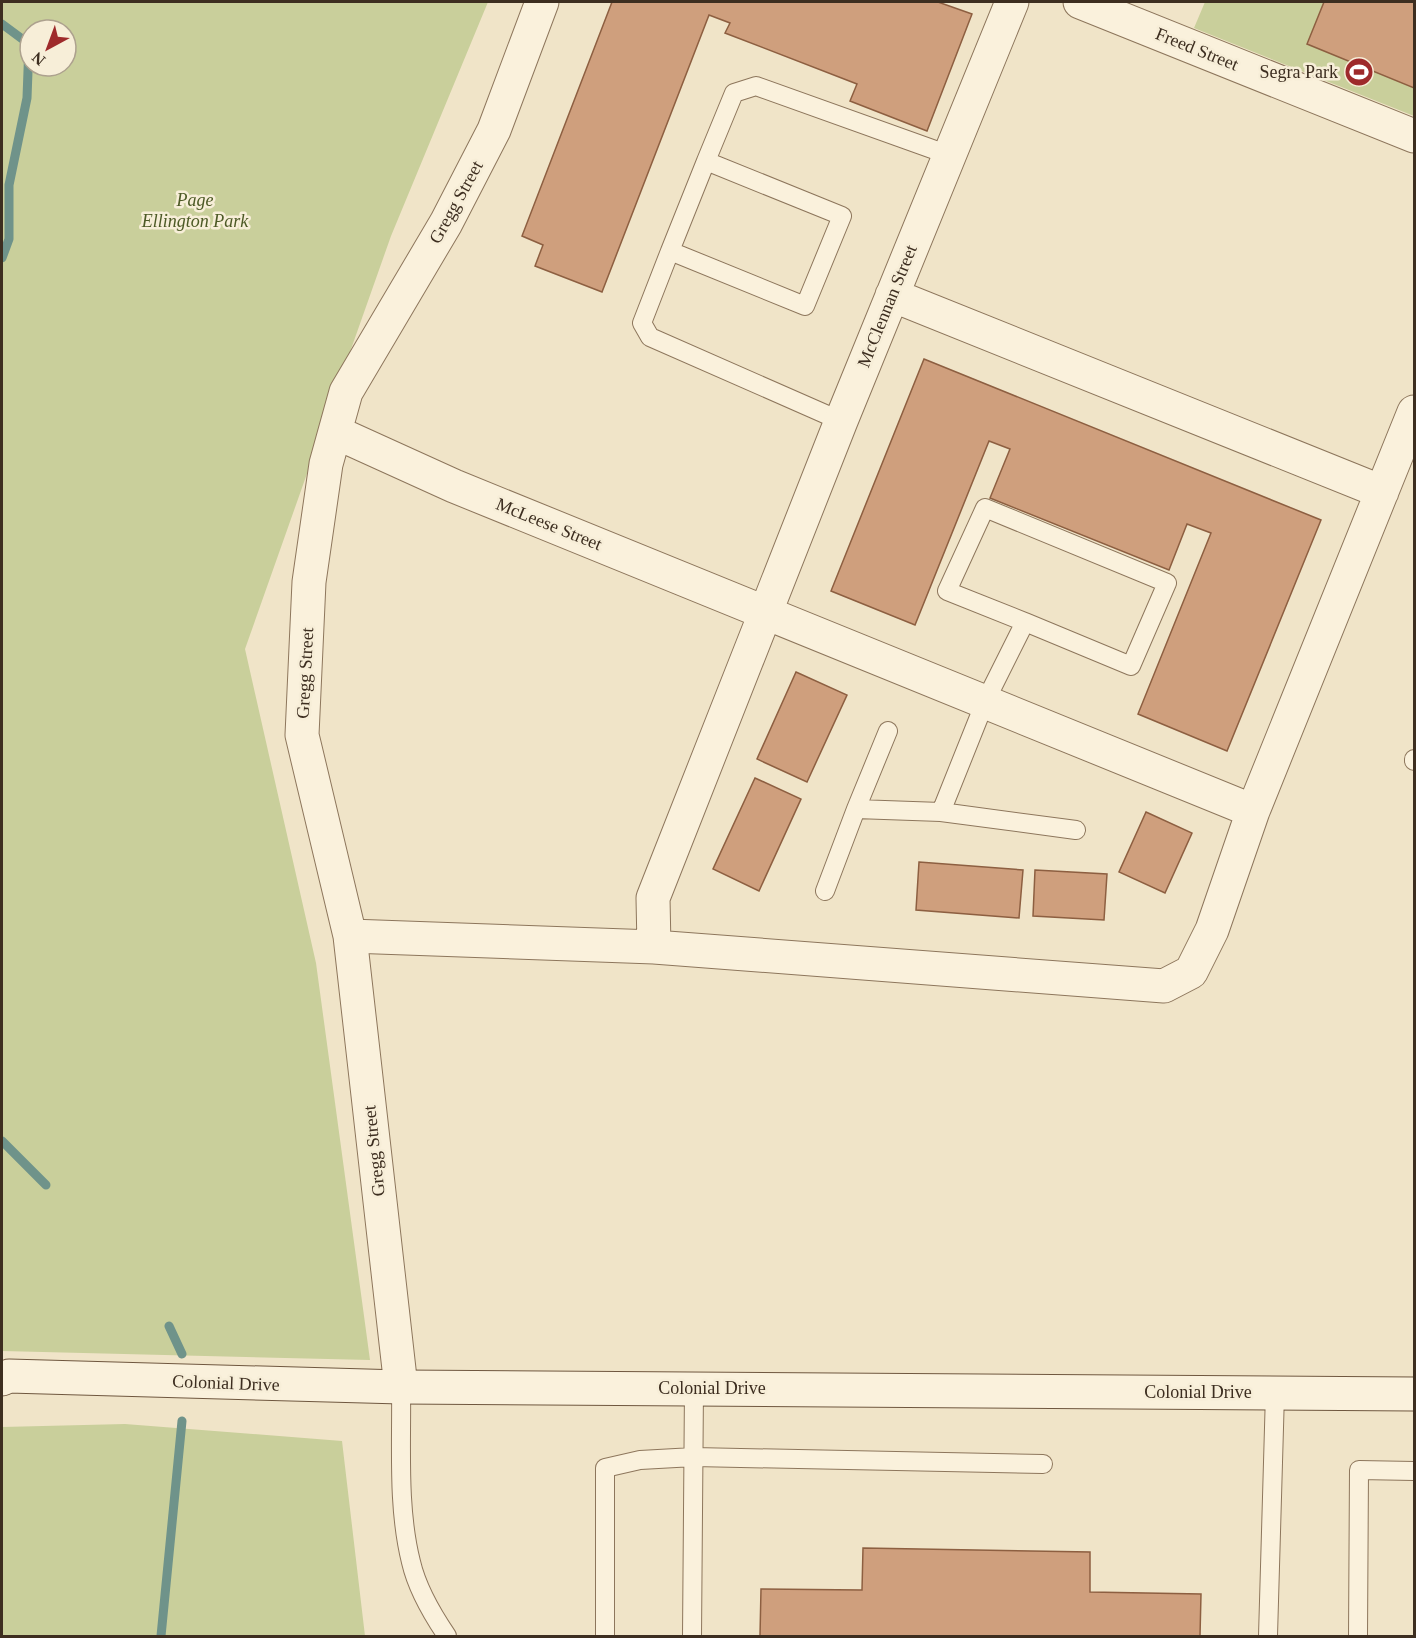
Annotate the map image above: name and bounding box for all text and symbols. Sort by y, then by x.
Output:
north arrow [18,18,78,78]
street label: Freed Street [1153,23,1241,75]
text: N [28,48,48,69]
sports icon: Segra Park [1343,56,1375,88]
place label: Segra Park [1260,62,1338,82]
street label: Gregg Street [425,157,487,247]
park label: Page Ellington Park [141,190,249,231]
street label: McClennan Street [853,242,921,370]
street label: McLeese Street [493,494,605,554]
street label: Gregg Street [293,627,317,719]
street label: Gregg Street [359,1104,389,1198]
street label: Colonial Drive [172,1371,280,1395]
street label: Colonial Drive [658,1378,766,1398]
street label: Colonial Drive [1144,1382,1252,1402]

